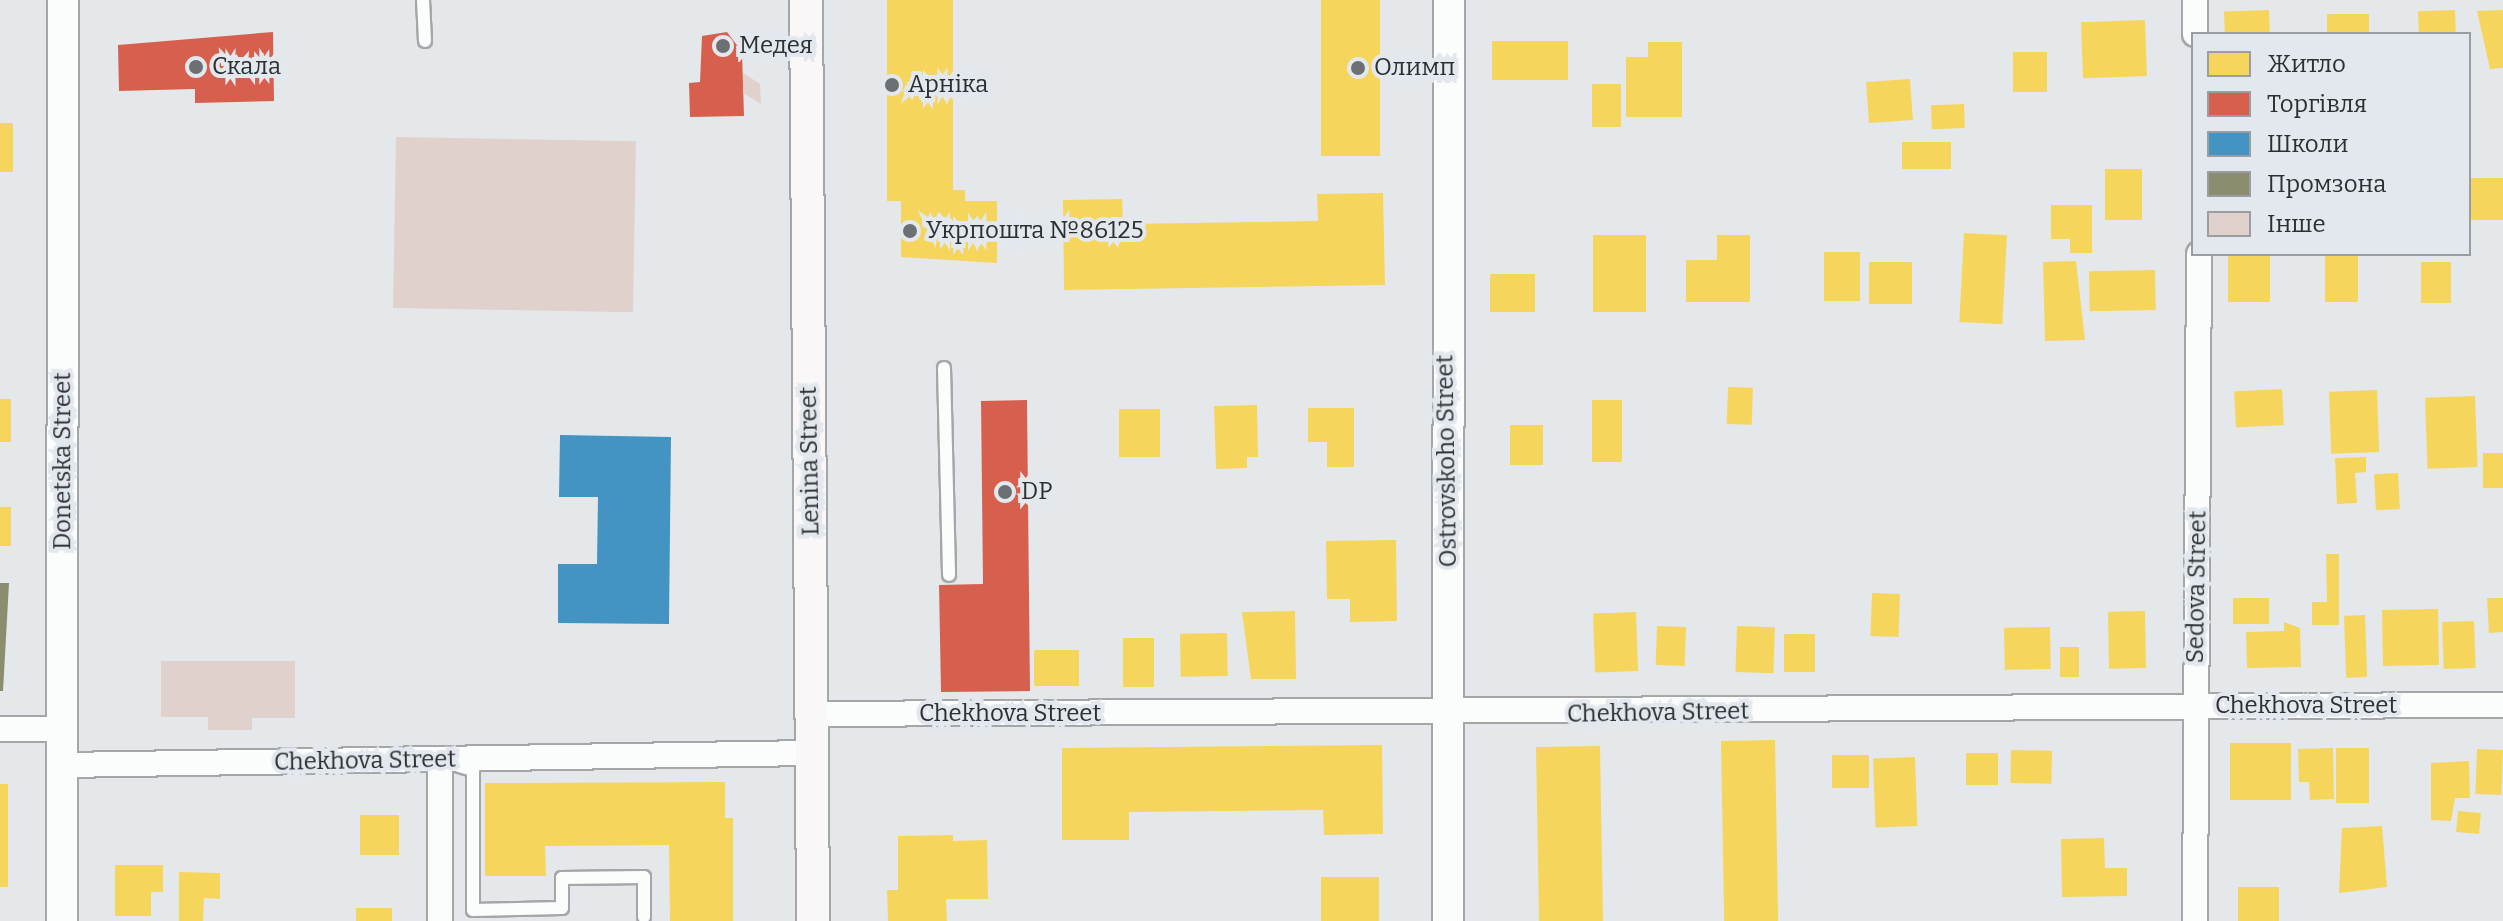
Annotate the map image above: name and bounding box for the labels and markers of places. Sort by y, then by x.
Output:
place label: Медея [739,32,813,60]
marker: Медея [714,37,732,55]
place label: Скала [212,53,281,81]
place label: Олимп [1374,54,1455,82]
marker: Скала [187,58,205,76]
marker: Олимп [1349,59,1367,77]
place label: Арніка [908,71,988,99]
marker: Арніка [883,76,901,94]
place label: Укрпошта №86125 [926,217,1143,245]
marker: Укрпошта №86125 [901,222,919,240]
place label: DP [1021,478,1053,506]
marker: DP [996,483,1014,501]

